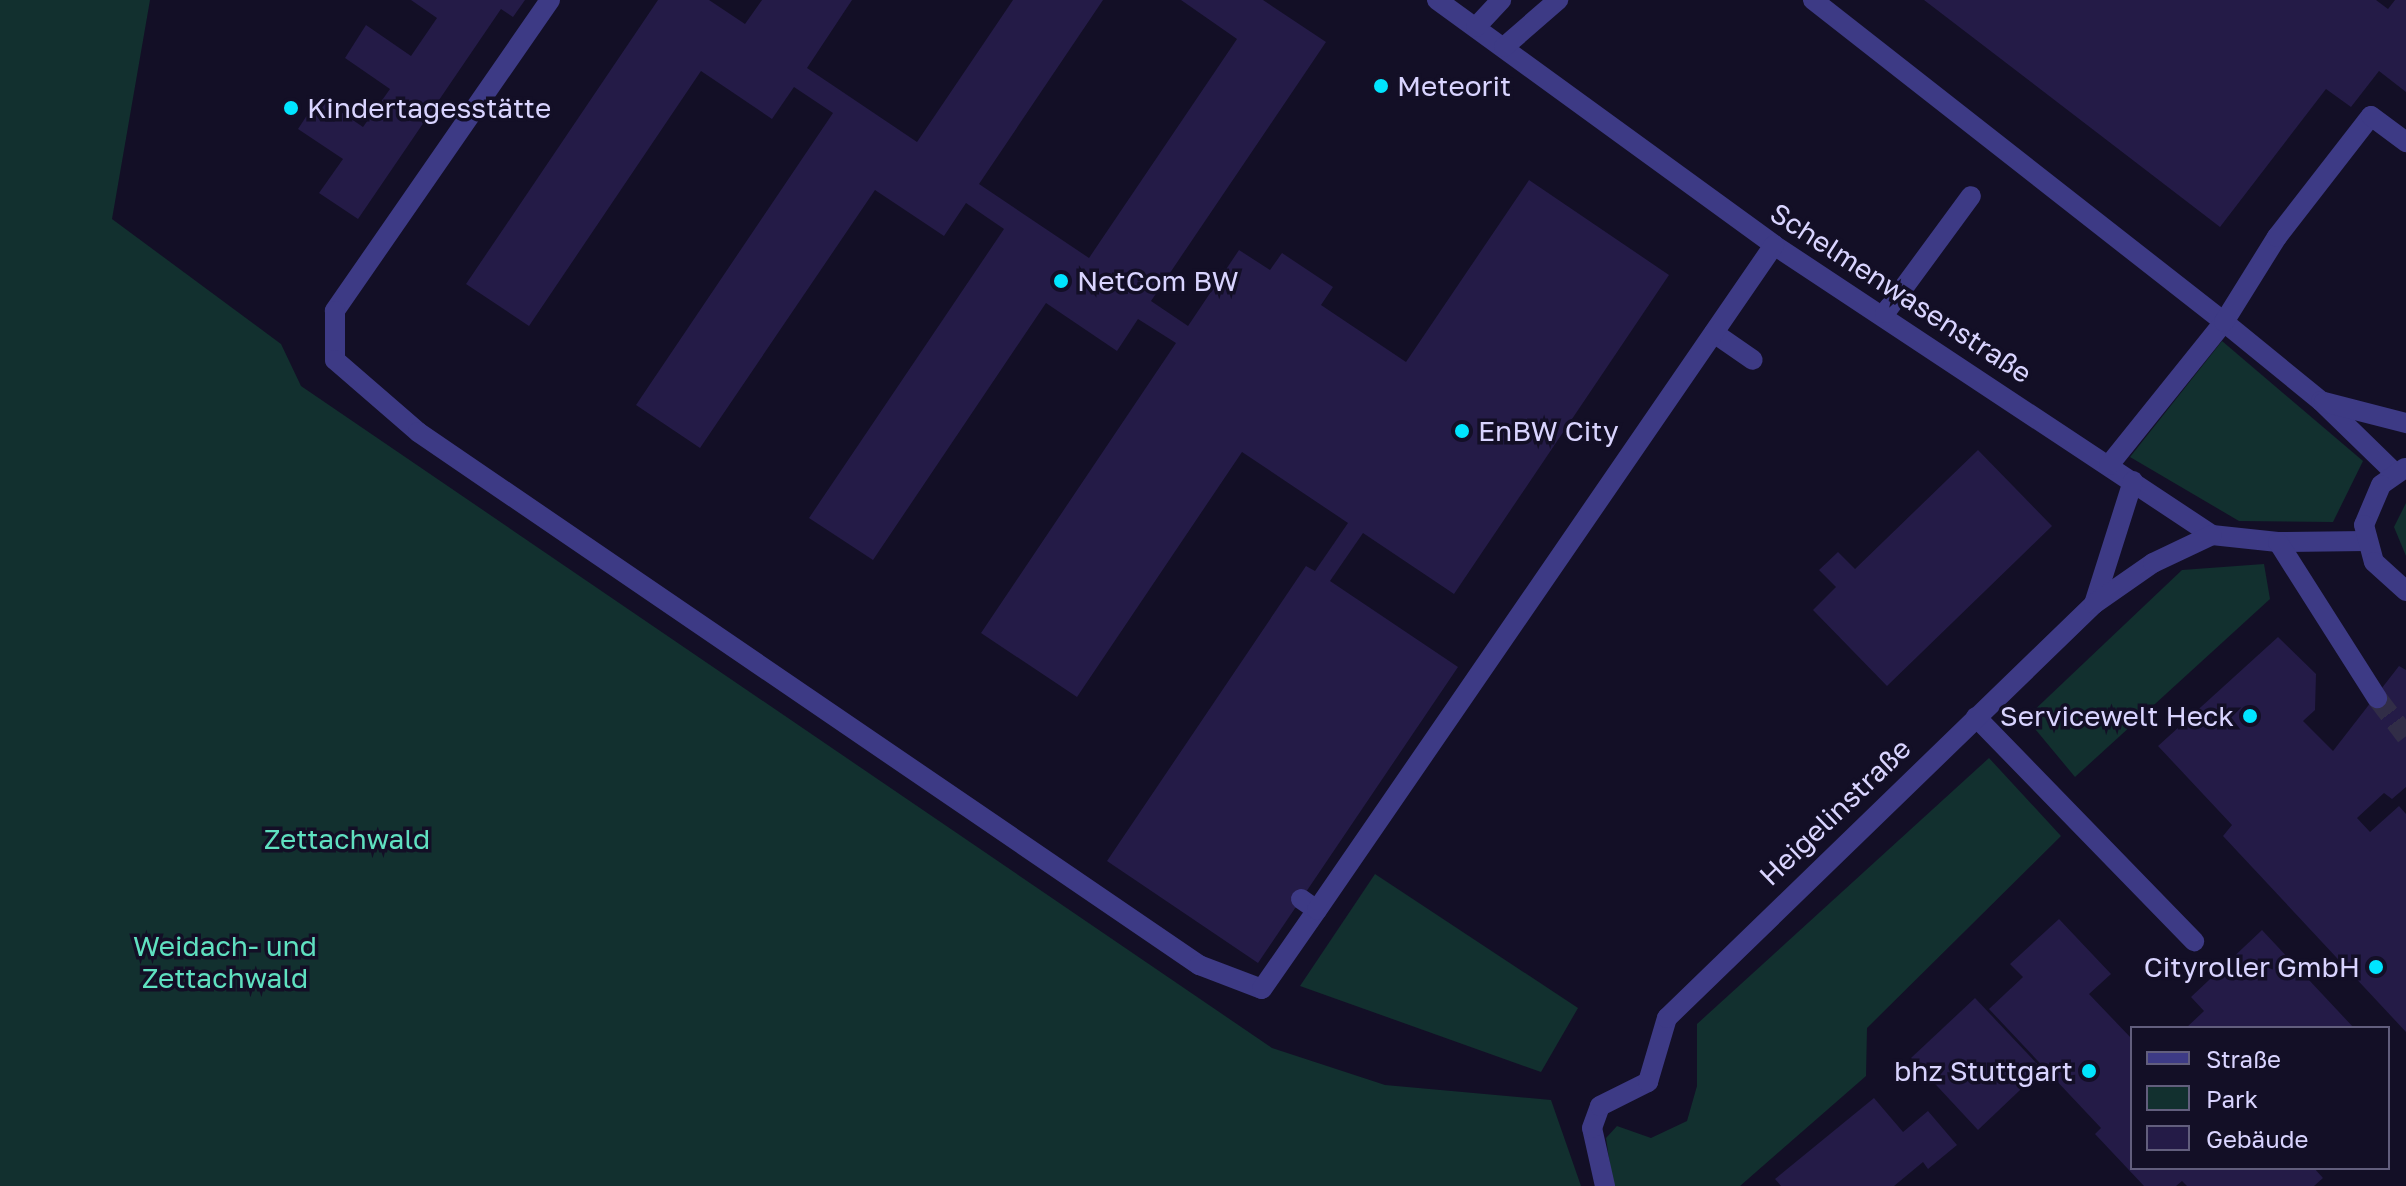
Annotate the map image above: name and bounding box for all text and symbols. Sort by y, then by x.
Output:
place label: Meteorit [1397,69,1511,103]
marker: Meteorit [1372,77,1390,95]
place label: Kindertagesstätte [307,91,551,125]
marker: Kindertagesstätte [282,99,300,117]
street label: Schelmenwasenstraße [1764,196,2038,390]
place label: NetCom BW [1077,264,1239,298]
marker: NetCom BW [1052,272,1070,290]
place label: EnBW City [1478,414,1619,448]
marker: EnBW City [1453,422,1471,440]
place label: Servicewelt Heck [2000,699,2234,733]
marker: Servicewelt Heck [2241,707,2259,725]
street label: Heigelinstraße [1752,731,1918,893]
park label: Zettachwald [264,822,430,856]
park label: Weidach- und Zettachwald [133,929,317,995]
place label: Cityroller GmbH [2144,950,2360,984]
marker: Cityroller GmbH [2367,958,2385,976]
legend [2130,1026,2390,1170]
text: Straße [2206,1044,2281,1073]
place label: bhz Stuttgart [1894,1054,2073,1088]
marker: bhz Stuttgart [2080,1062,2098,1080]
text: Park [2206,1084,2258,1113]
text: Gebäude [2206,1124,2308,1153]

